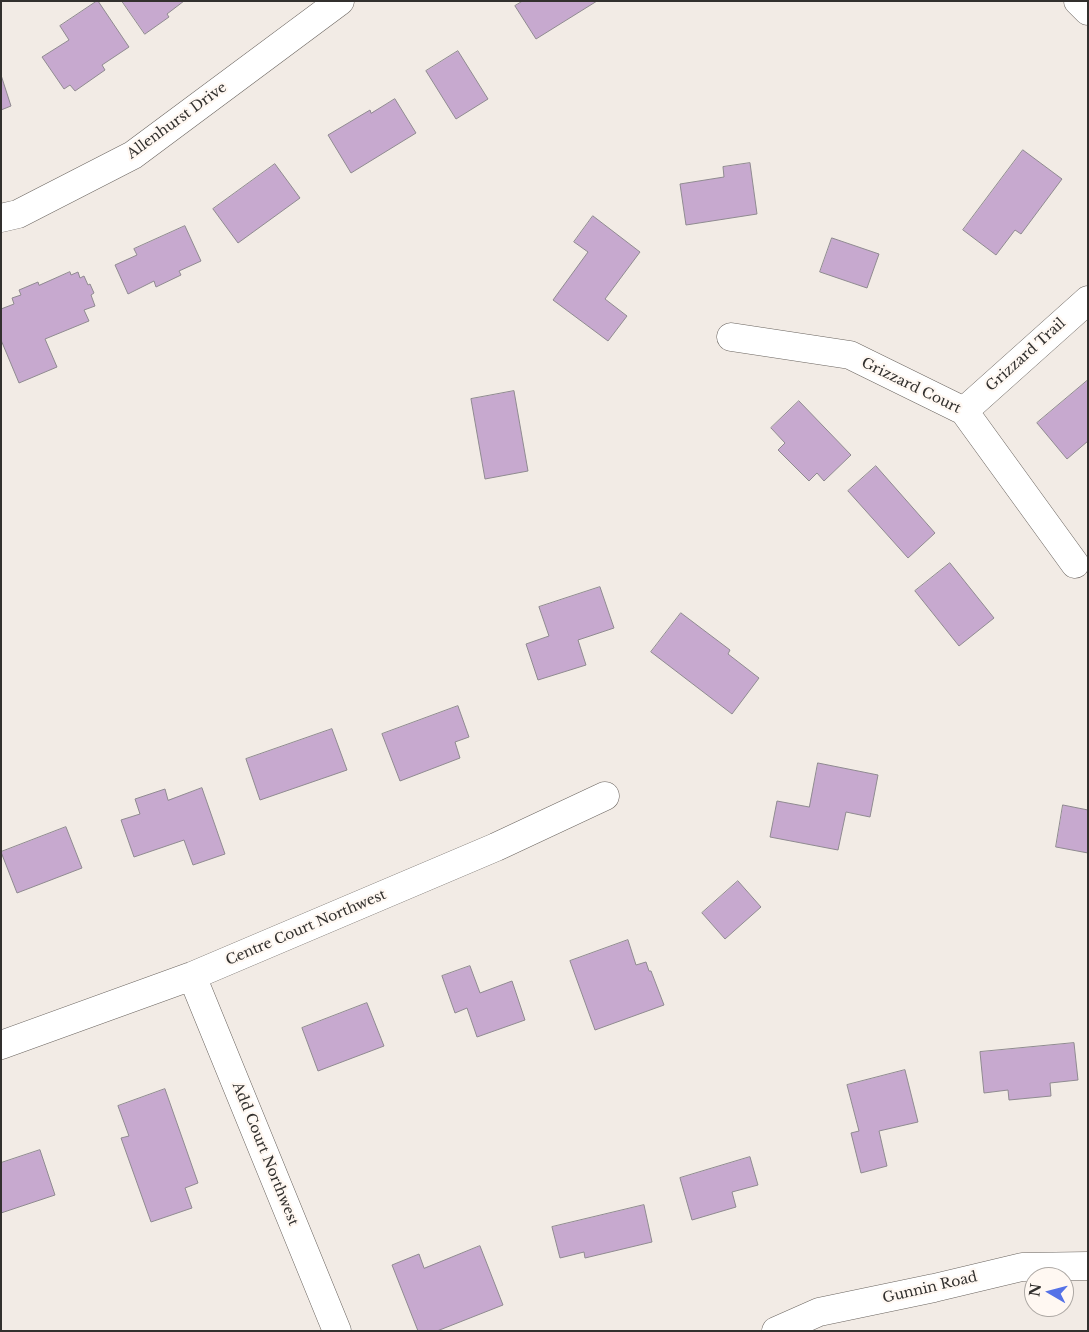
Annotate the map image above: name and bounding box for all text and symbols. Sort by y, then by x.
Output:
street label: Allenhurst Drive [124,79,230,163]
street label: Grizzard Trail [983,315,1069,395]
street label: Grizzard Court [858,355,964,417]
street label: Centre Court Northwest [223,887,389,969]
street label: Add Court Northwest [229,1080,301,1228]
north arrow [1024,1267,1074,1317]
street label: Gunnin Road [881,1269,979,1307]
text: N [1025,1282,1045,1298]

